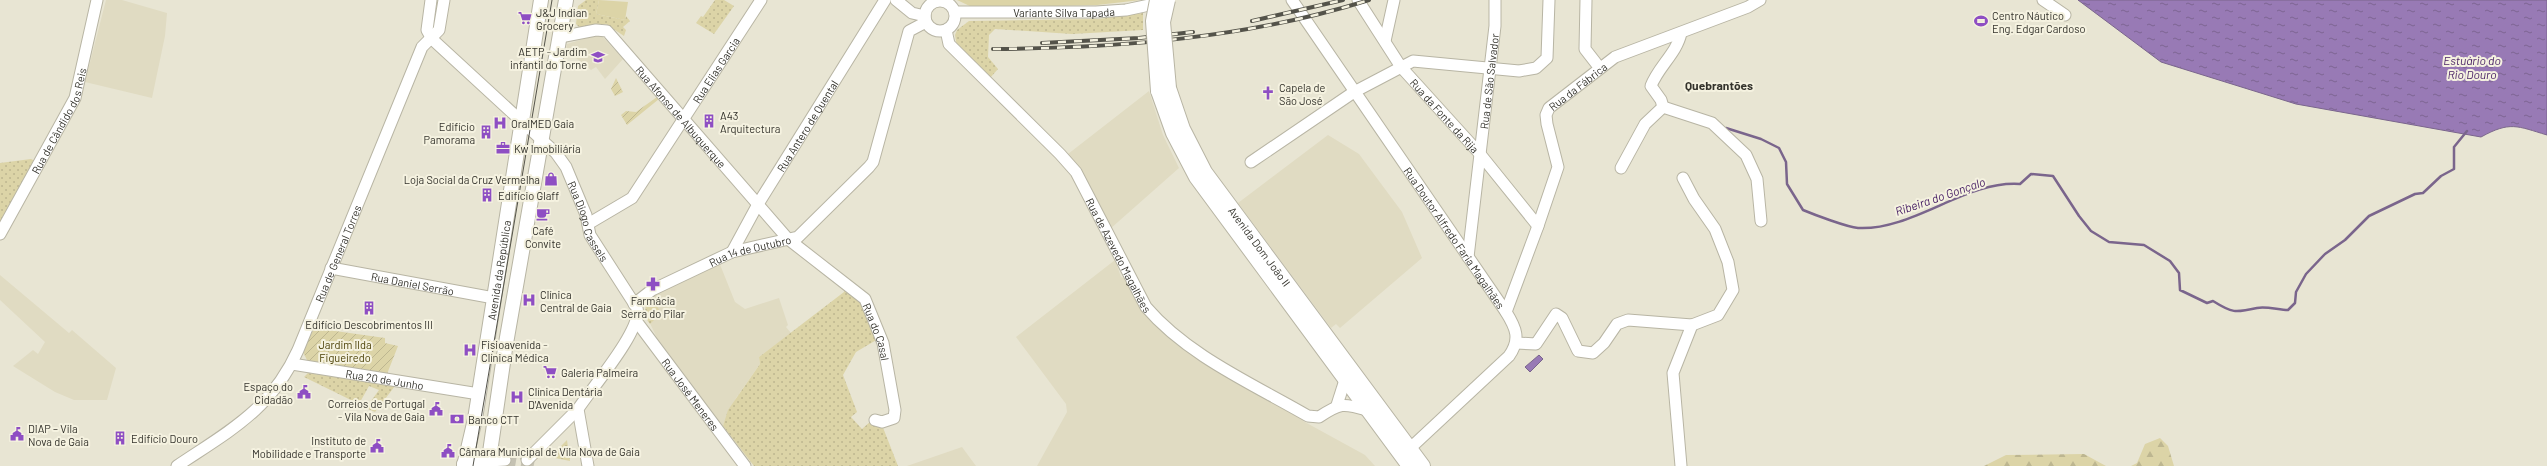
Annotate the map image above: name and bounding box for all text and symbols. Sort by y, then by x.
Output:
street label: Variante Silva Tapada [1013,4,1115,18]
place label: J&J Indian Grocery [536,6,587,32]
place label: Centro Náutico Eng. Edgar Cardoso [1992,9,2086,35]
supermarket icon: J&J Indian Grocery [517,10,533,26]
sports icon: Centro Náutico Eng. Edgar Cardoso [1973,13,1989,29]
street label: Rua de São Salvador [1477,33,1501,130]
street label: Rua Elias Garcia [689,35,742,105]
place label: AETP - Jardim infantil do Torne [510,45,587,71]
school or university icon: AETP - Jardim infantil do Torne [590,49,606,65]
water label: Estuário do Rio Douro [2443,53,2501,81]
street label: Rua da Fábrica [1546,60,1609,113]
street label: Rua Afonso de Albuquerque [634,63,729,170]
street label: Rua de Cândido dos Reis [28,67,88,176]
street label: Rua da Fonte da Rija [1408,76,1482,155]
street label: Rua Antero de Quental [773,77,840,174]
district label: Quebrantões [1685,78,1753,92]
place label: Capela de São José [1279,81,1325,107]
church icon: Capela de São José [1260,85,1276,101]
place label: A43 Arquitectura [720,109,780,135]
building icon: A43 Arquitectura [701,113,717,129]
hospital icon: OralMED Gaia [492,115,508,131]
place label: OralMED Gaia [511,117,574,130]
place label: Edifício Pamorama [424,120,475,146]
building icon: Edifício Pamorama [478,124,494,140]
office icon: Kw Imobiliária [495,140,511,156]
place label: Kw Imobiliária [514,142,581,155]
street label: Rua Doutor Alfredo Faria Magalhães [1402,164,1508,311]
shop icon: Loja Social da Cruz Vermelha [543,171,559,187]
place label: Loja Social da Cruz Vermelha [404,173,540,186]
water label: Ribeira do Gonçalo [1893,174,1987,218]
street label: Rua Diogo Cassels [566,179,612,263]
building icon: Edifício Glaff [479,187,495,203]
place label: Edifício Glaff [498,189,559,202]
street label: Rua de Azevedo Magalhães [1084,195,1154,315]
street label: Rua de General Torres [312,203,363,304]
street label: Avenida Dom João II [1226,204,1294,289]
cafe icon: Café Convite [535,206,551,222]
street label: Avenida da República [484,219,513,321]
place label: Café Convite [525,224,561,250]
street label: Rua 14 de Outubro [707,232,792,269]
street label: Rua Daniel Serrão [370,269,455,297]
pharmacy icon: Farmácia Serra do Pilar [645,276,661,292]
place label: Clínica Central de Gaia [540,288,612,314]
hospital icon: Clínica Central de Gaia [521,292,537,308]
place label: Farmácia Serra do Pilar [621,294,685,320]
building icon: Edifício Descobrimentos III [361,300,377,316]
street label: Rua do Casal [861,301,892,361]
place label: Edifício Descobrimentos III [305,318,433,331]
park label: Jardim Ilda Figueiredo [318,338,372,364]
place label: Fisioavenida - Clínica Médica [481,338,549,364]
hospital icon: Fisioavenida - Clínica Médica [462,342,478,358]
street label: Rua José Meneres [660,355,722,433]
supermarket icon: Galeria Palmeira [542,364,558,380]
street label: Rua 20 de Junho [345,366,425,392]
place label: Galeria Palmeira [561,366,638,379]
place label: Espaço do Cidadão [243,380,293,406]
public building icon: Espaço do Cidadão [296,384,312,400]
place label: Clínica Dentária D'Avenida [528,385,602,411]
hospital icon: Clínica Dentária D'Avenida [509,389,525,405]
place label: Correios de Portugal - Vila Nova de Gaia [328,397,425,423]
public building icon: Correios de Portugal - Vila Nova de Gaia [428,401,444,417]
bank icon: Banco CTT [449,411,465,427]
place label: Banco CTT [468,413,519,426]
place label: DIAP – Vila Nova de Gaia [28,422,89,448]
public building icon: DIAP – Vila Nova de Gaia [9,426,25,442]
building icon: Edifício Douro [112,430,128,446]
place label: Edifício Douro [131,432,198,445]
place label: Instituto de Mobilidade e Transporte [252,434,366,460]
public building icon: Instituto de Mobilidade e Transporte [369,438,385,454]
public building icon: Câmara Municipal de Vila Nova de Gaia [440,443,456,459]
place label: Câmara Municipal de Vila Nova de Gaia [459,445,640,458]

